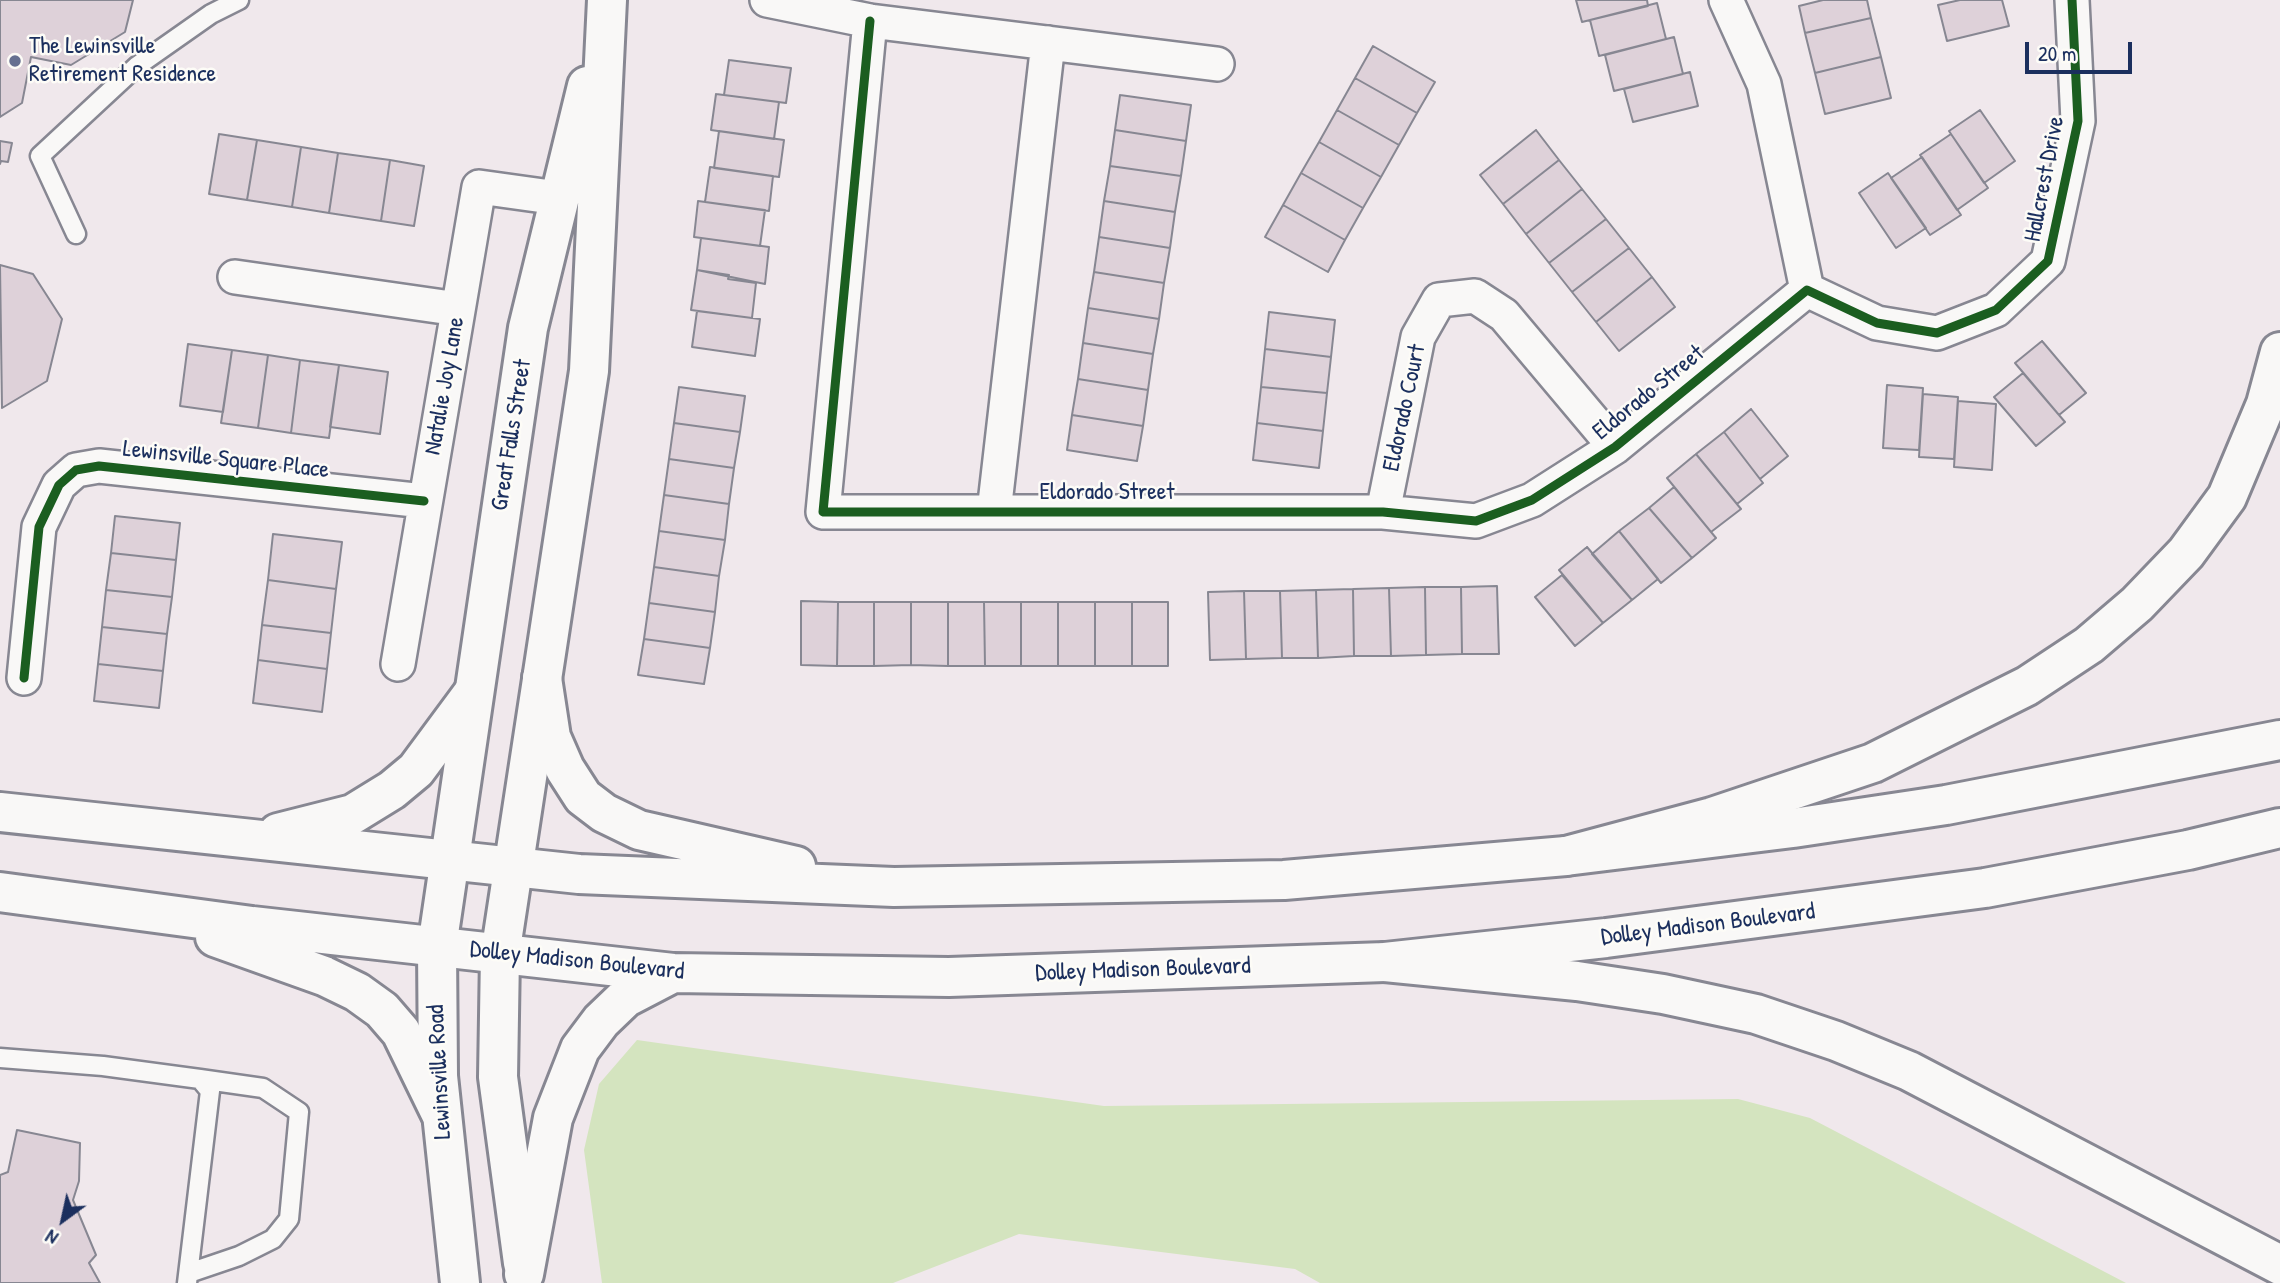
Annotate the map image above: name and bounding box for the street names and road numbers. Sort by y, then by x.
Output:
street label: Hallcrest Drive [2019,114,2071,244]
street label: Natalie Joy Lane [419,315,471,457]
street label: Eldorado Street [1587,339,1711,447]
street label: Eldorado Court [1377,342,1433,474]
street label: Great Falls Street [486,357,538,513]
street label: Lewinsville Square Place [122,435,330,485]
street label: Eldorado Street [1039,479,1175,507]
street label: Dolley Madison Boulevard [1599,898,1817,952]
street label: Dolley Madison Boulevard [468,935,686,987]
street label: Dolley Madison Boulevard [1035,952,1251,988]
street label: Lewinsville Road [422,1004,458,1140]

